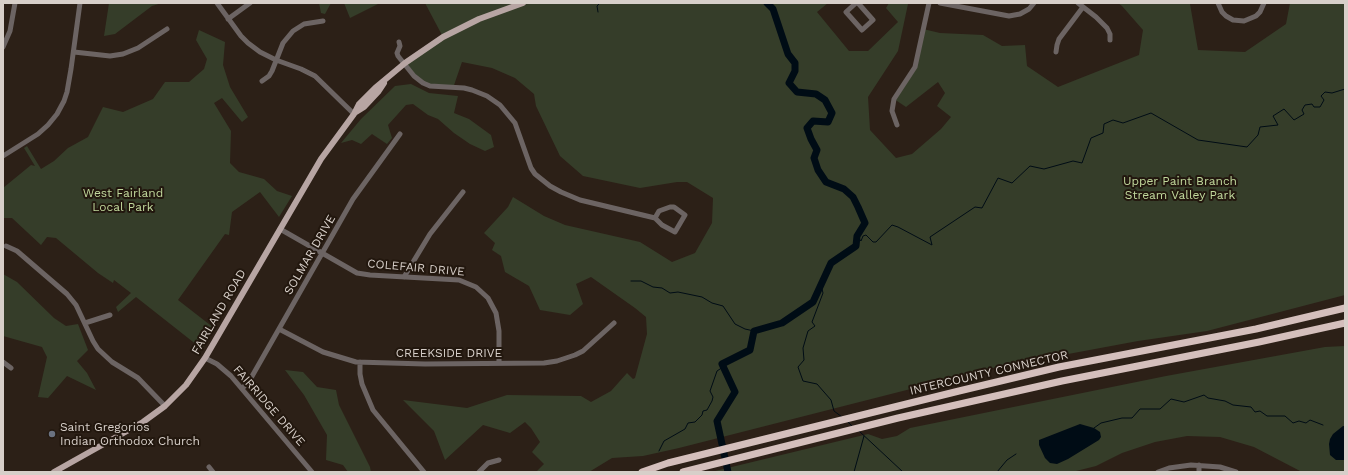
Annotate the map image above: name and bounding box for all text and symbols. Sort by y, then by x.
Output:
park label: Upper Paint Branch Stream Valley Park [1123,174,1237,202]
park label: West Fairland Local Park [83,186,163,214]
street label: SOLMAR DRIVE [281,213,339,297]
street label: COLEFAIR DRIVE [367,257,465,279]
street label: FAIRLAND ROAD [189,267,249,357]
street label: CREEKSIDE DRIVE [396,346,502,360]
street label: INTERCOUNTY CONNECTOR [908,348,1070,398]
street label: FAIRRIDGE DRIVE [230,363,308,449]
place label: Saint Gregorios Indian Orthodox Church [60,420,200,448]
marker: Saint Gregorios Indian Orthodox Church [47,429,57,439]

